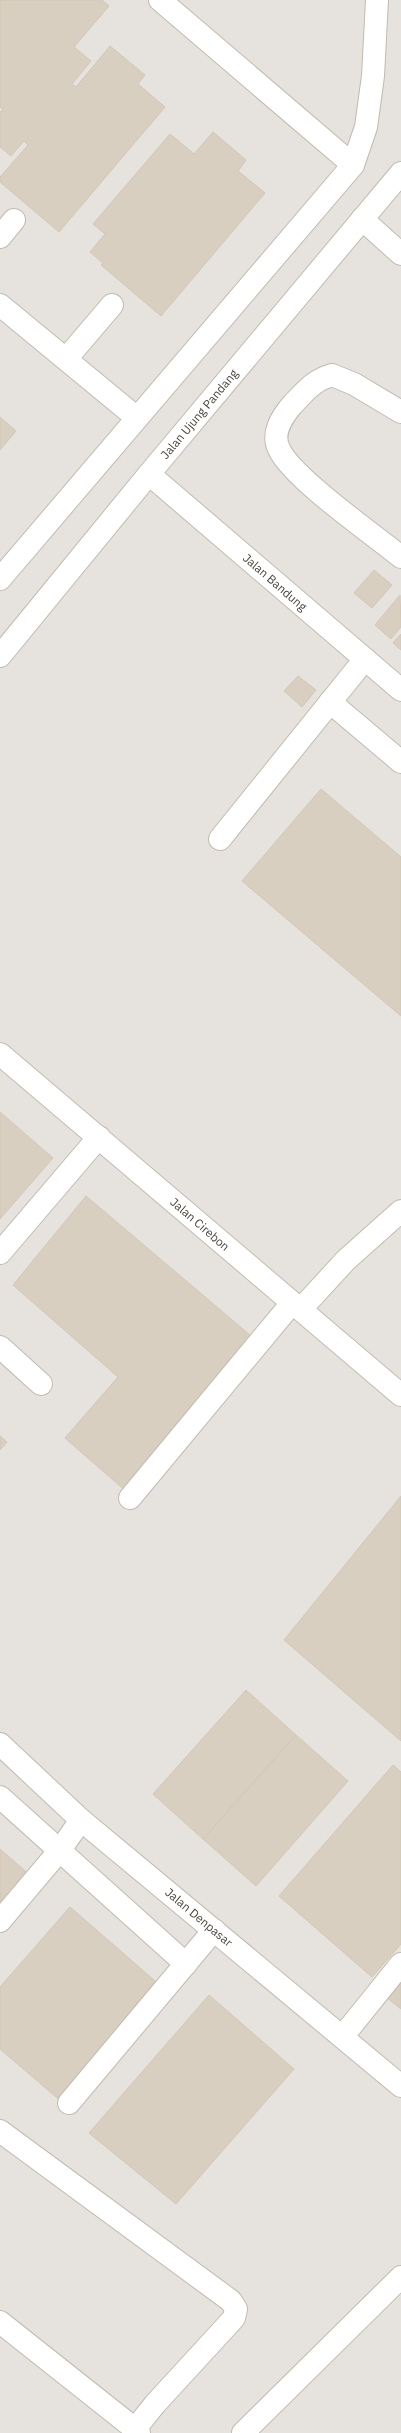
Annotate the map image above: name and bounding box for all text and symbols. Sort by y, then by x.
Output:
street label: Jalan Ujung Pandang [157,366,241,462]
street label: Jalan Bandung [240,550,311,614]
street label: Jalan Cirebon [167,1194,233,1254]
street label: Jalan Denpasar [162,1884,236,1950]

